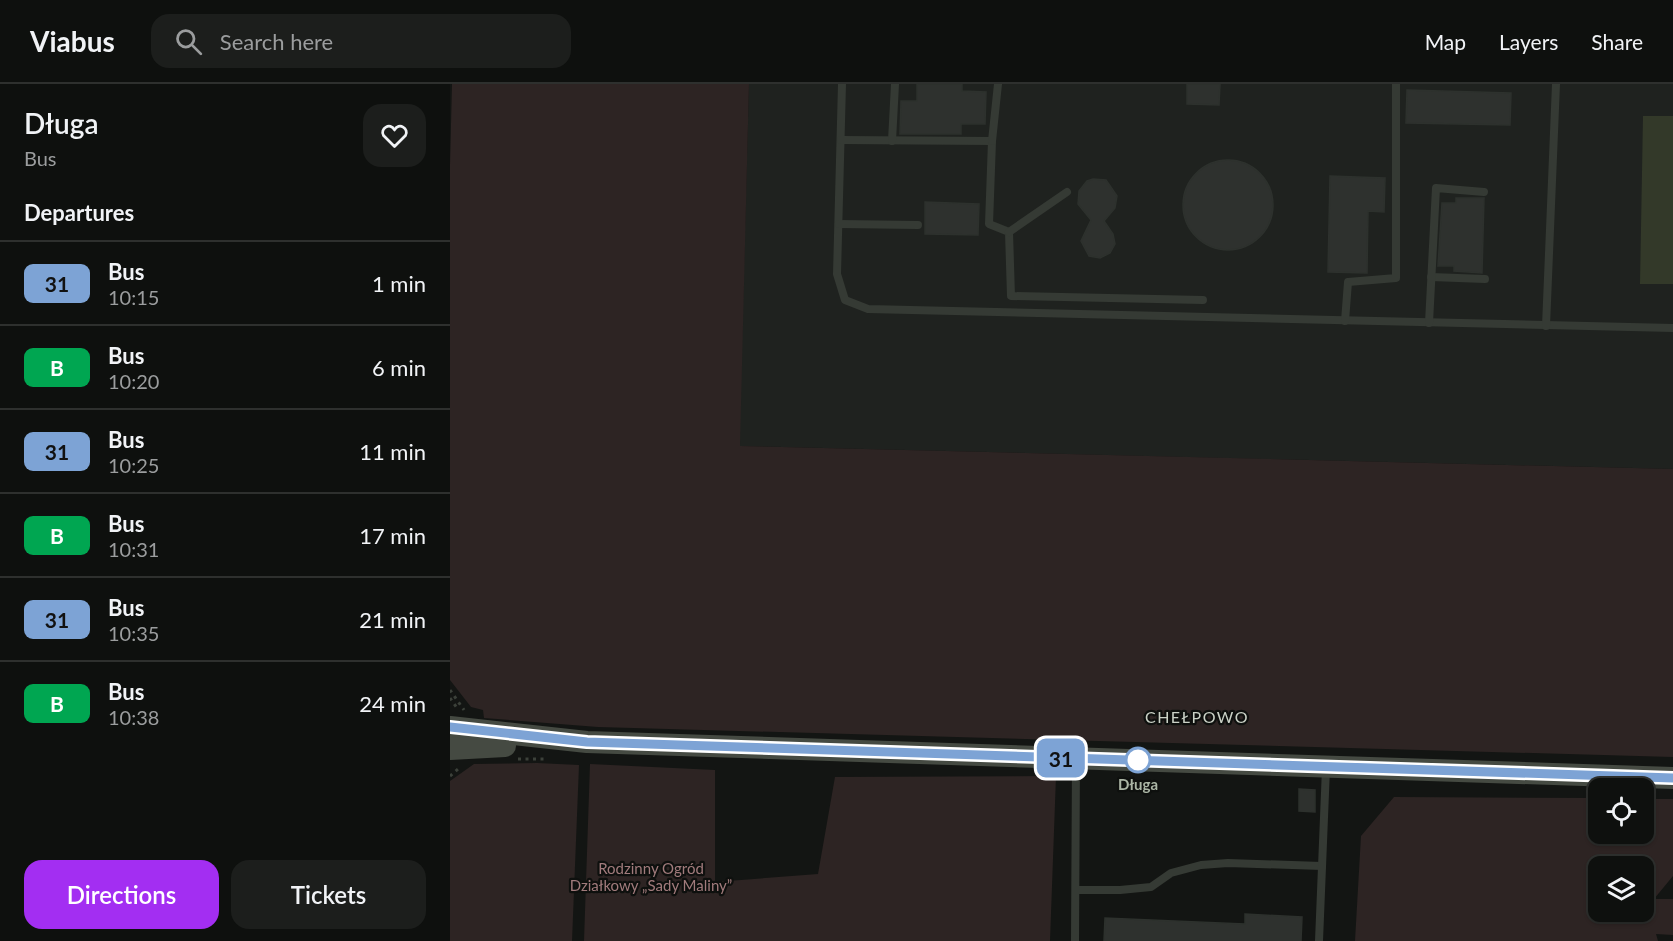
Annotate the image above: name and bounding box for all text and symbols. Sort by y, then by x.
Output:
search box [151,14,571,68]
text: Viabus [30,24,115,58]
icon: search [172,25,205,58]
text: Search here [220,28,333,55]
text: Map [1425,29,1466,54]
text: Layers [1499,29,1558,54]
text: Share [1591,29,1643,54]
button: heart [363,104,426,167]
text: Długa [24,106,98,140]
text: Bus [24,146,57,170]
text: Departures [24,199,134,226]
text: Bus [108,258,144,285]
text: 1 min [372,270,426,297]
text: 31 [45,271,69,296]
text: 10:15 [108,285,159,309]
text: Bus [108,342,144,369]
text: 6 min [372,354,426,381]
text: B [50,355,64,380]
text: 10:20 [108,369,159,393]
text: Bus [108,426,144,453]
text: 11 min [359,438,426,465]
text: 31 [45,439,69,464]
text: 10:25 [108,453,159,477]
text: Bus [108,510,144,537]
text: 17 min [359,522,426,549]
text: B [50,523,64,548]
text: 10:31 [108,537,159,561]
text: Bus [108,594,144,621]
text: 21 min [359,606,426,633]
text: 31 [45,607,69,632]
text: 10:35 [108,621,159,645]
text: Bus [108,678,144,705]
text: 24 min [359,690,426,717]
text: B [50,691,64,716]
text: 10:38 [108,705,159,729]
district label: CHEŁPOWO [1145,707,1249,726]
line badge: 31 [1034,738,1088,778]
text: 31 [1049,746,1073,771]
marker: Długa [1125,747,1151,773]
place label: Długa [1118,775,1158,793]
map controls [1588,778,1654,922]
button: locate [1588,778,1654,844]
button: layers [1588,856,1654,922]
park label: Rodzinny Ogród Działkowy „Sady Maliny” [570,859,732,894]
button: Directions [24,860,219,929]
button: Tickets [231,860,426,929]

